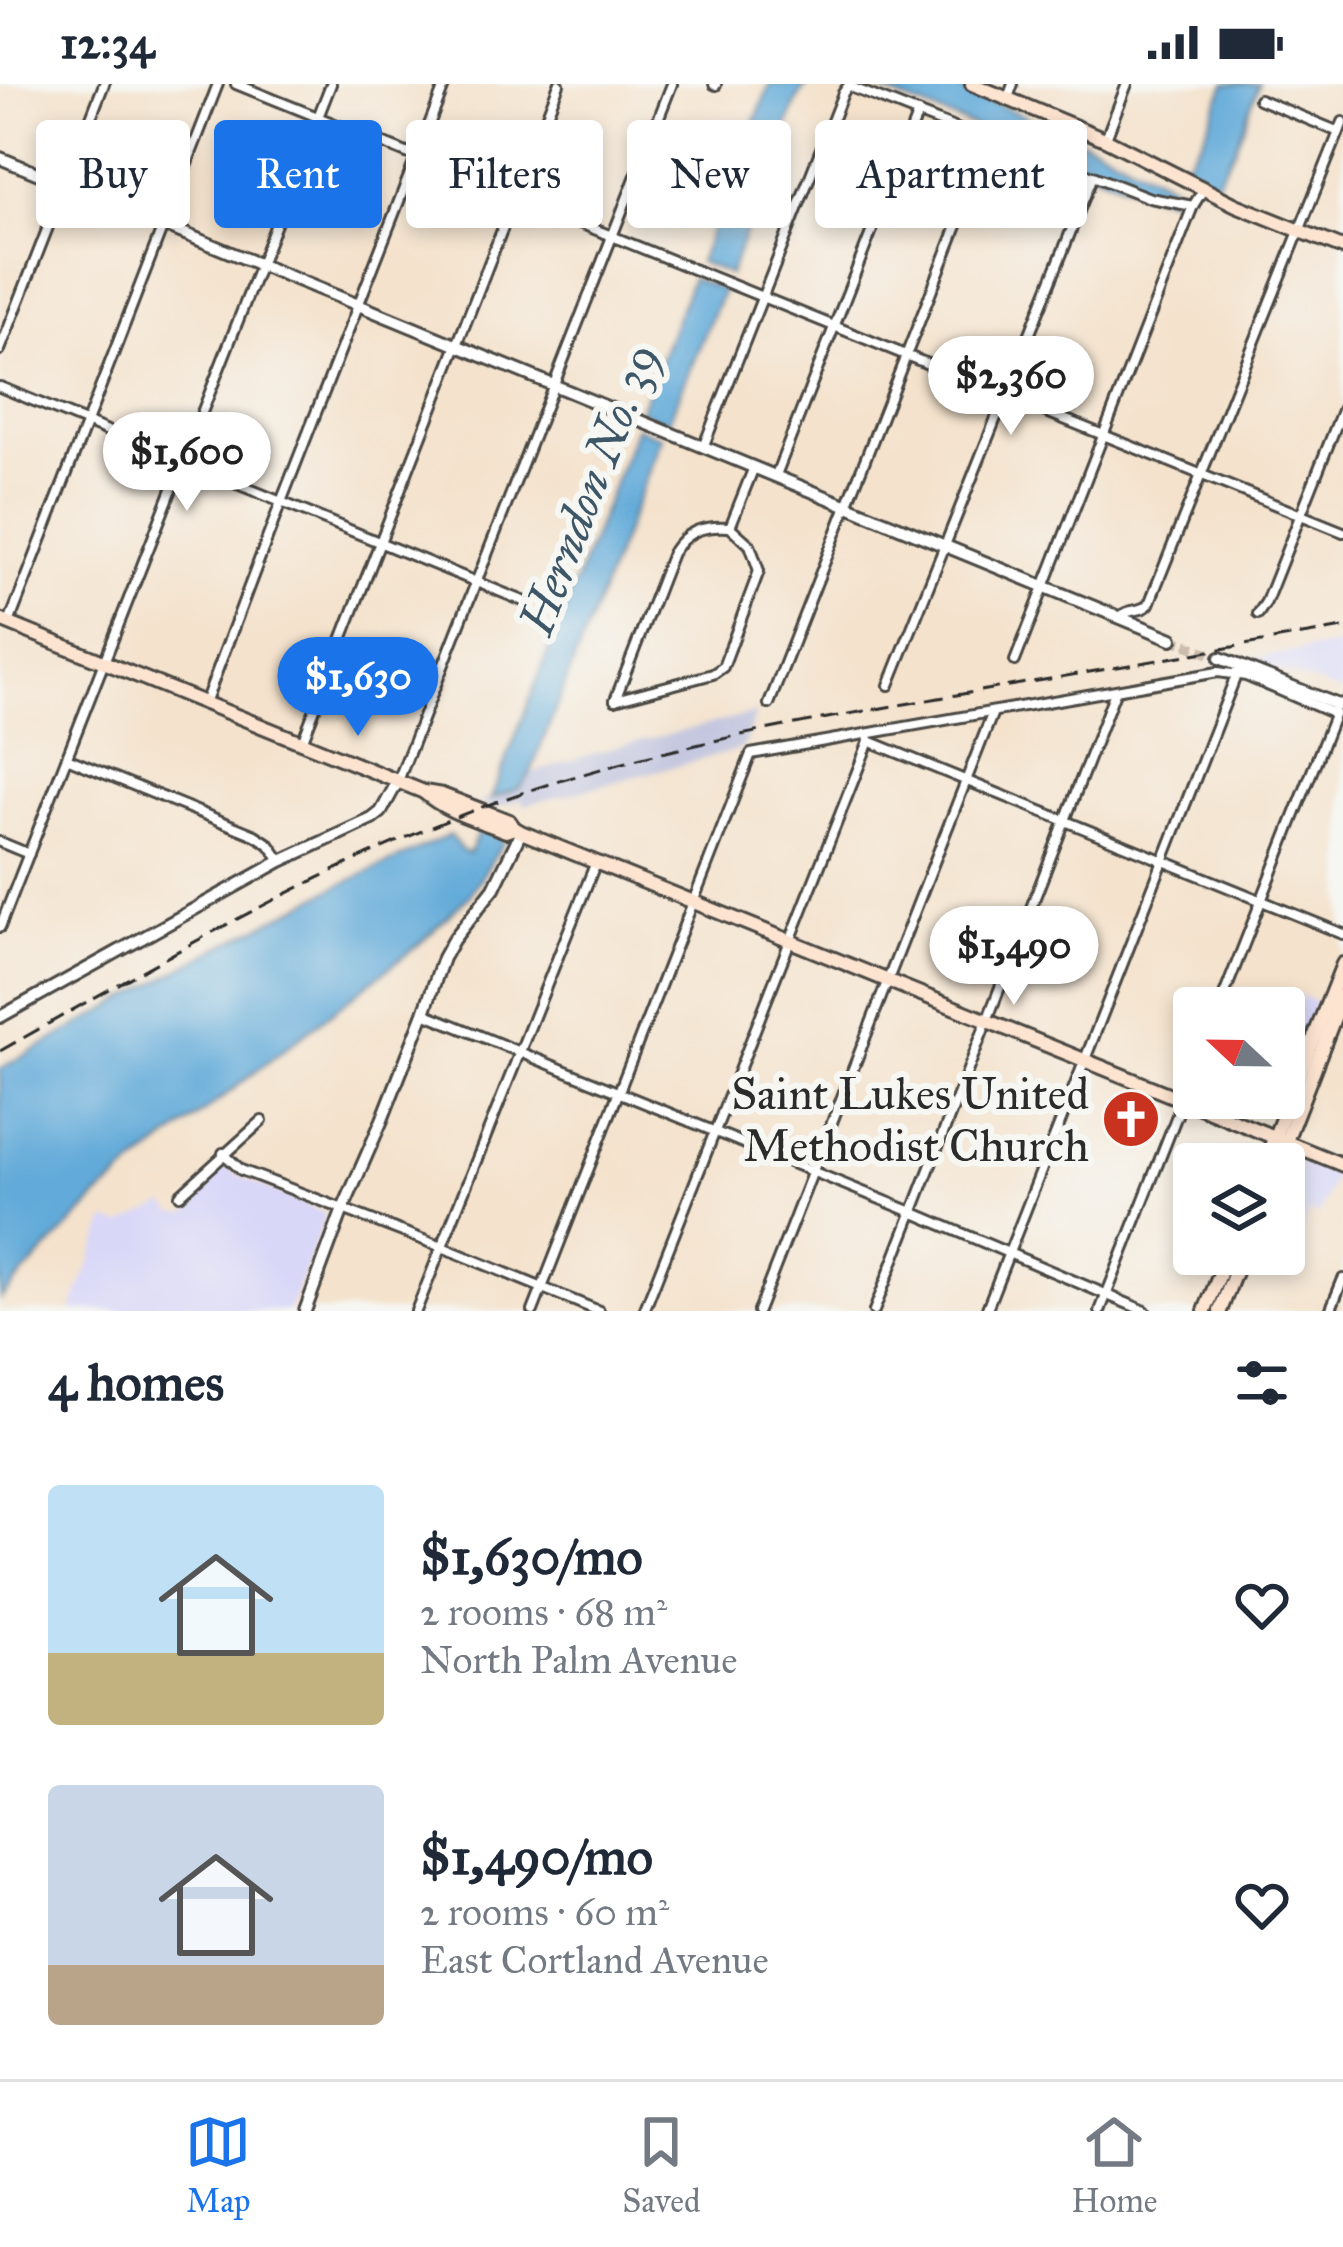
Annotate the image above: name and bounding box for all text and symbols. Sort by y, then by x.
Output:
text: 12:34 [60,15,154,70]
chip: Buy [36,120,190,228]
chip: Rent [214,120,382,228]
chip: Filters [406,120,603,228]
chip: New [627,120,791,228]
chip: Apartment [815,120,1087,228]
water label: Herndon No. 39 [506,335,672,644]
pin: $2,360 [913,336,1109,438]
text: $2,360 [955,351,1067,399]
pin: $1,600 [89,412,285,514]
text: $1,600 [130,427,244,475]
pin: $1,630 [260,637,456,739]
text: $1,630 [304,652,412,700]
pin: $1,490 [916,906,1112,1008]
text: $1,490 [956,921,1072,969]
north arrow [1173,987,1305,1119]
map controls [1173,987,1305,1275]
place label: Saint Lukes United Methodist Church [731,1066,1089,1173]
church icon: Saint Lukes United Methodist Church [1100,1088,1162,1150]
button: layers [1173,1143,1305,1275]
icon: filters [1229,1350,1295,1416]
text: 4 homes [48,1352,224,1414]
text: $1,630/mo [420,1526,643,1588]
icon: home [144,1533,288,1677]
icon: heart [1229,1572,1295,1638]
text: 2 rooms · 68 m² [420,1588,667,1636]
text: North Palm Avenue [420,1636,738,1684]
text: $1,490/mo [420,1826,653,1888]
icon: home [144,1833,288,1977]
icon: heart [1229,1872,1295,1938]
text: 2 rooms · 60 m² [420,1888,669,1936]
text: East Cortland Avenue [420,1936,769,1984]
tab: Map [185,2109,251,2221]
tab: Saved [622,2109,701,2221]
tab: Home [1071,2109,1158,2221]

